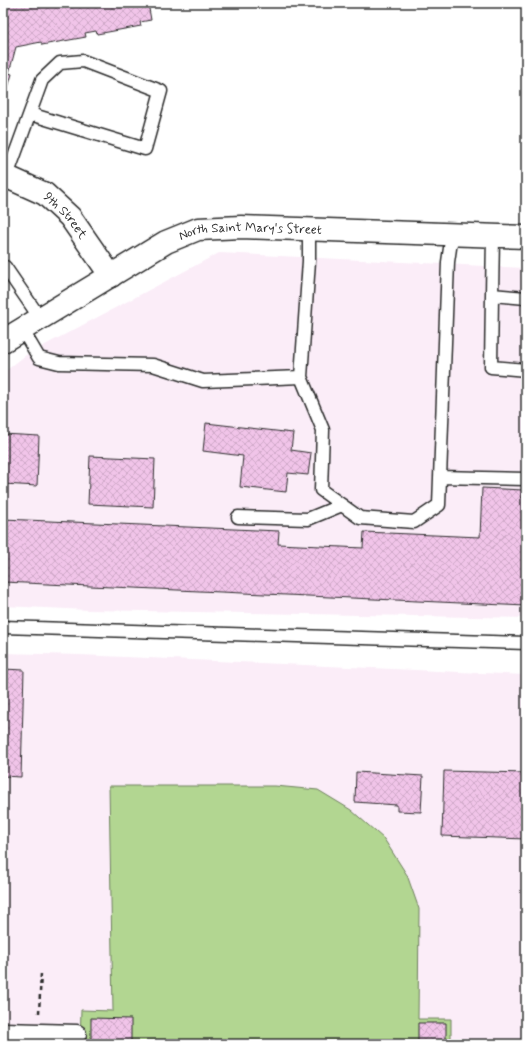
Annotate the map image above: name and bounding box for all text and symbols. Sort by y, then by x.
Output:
street label: 9th Street [40,188,91,243]
street label: North Saint Mary's Street [176,218,322,245]

